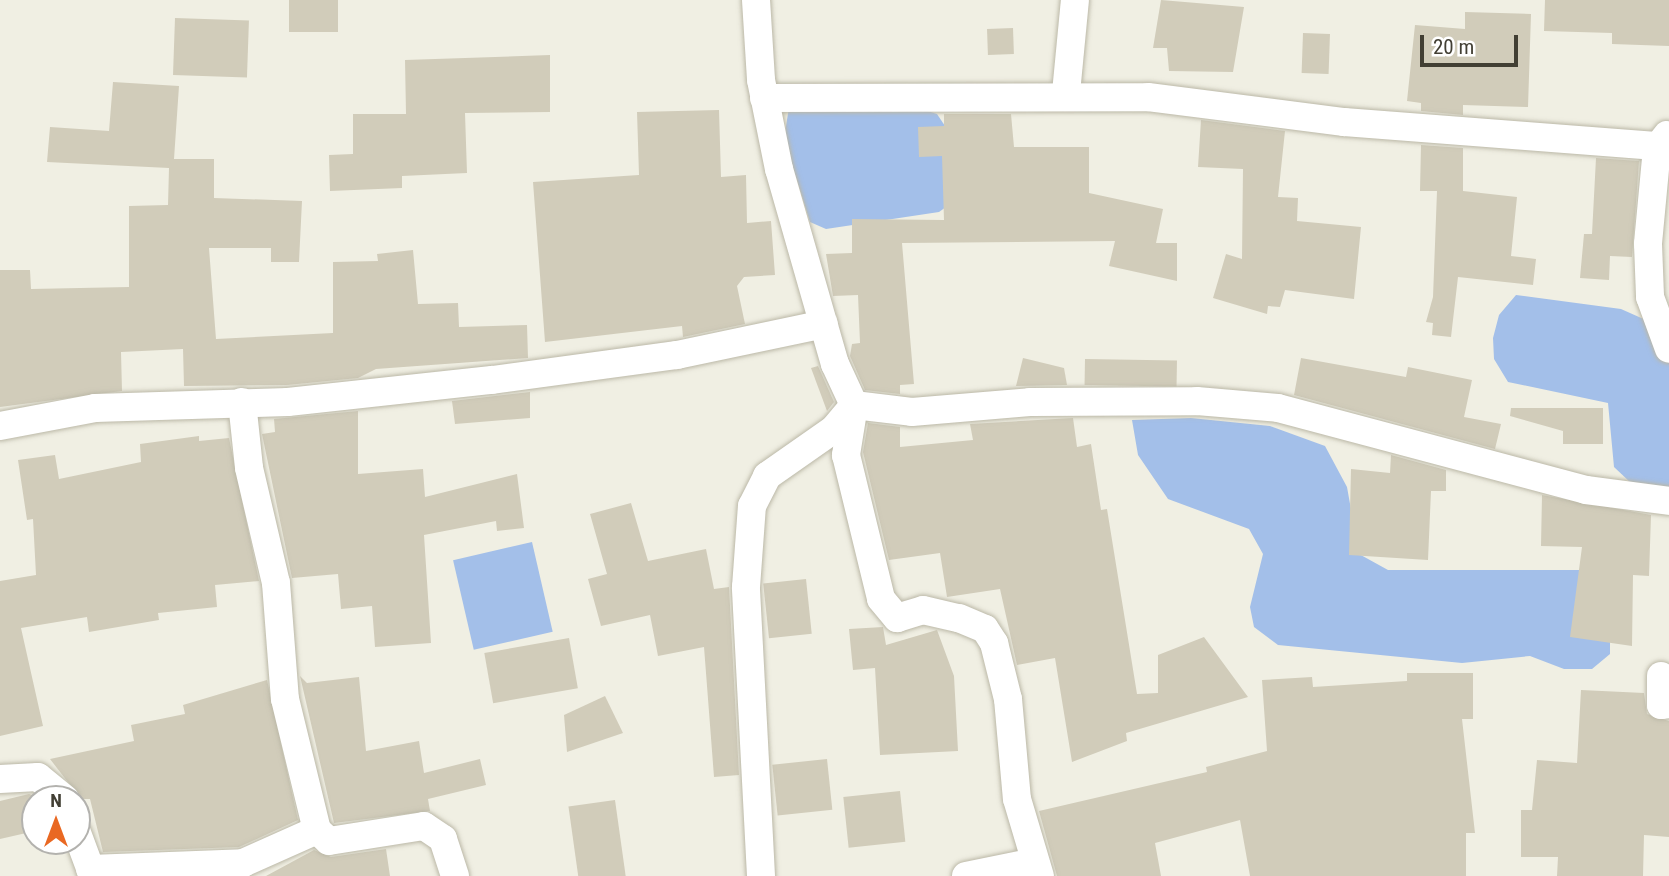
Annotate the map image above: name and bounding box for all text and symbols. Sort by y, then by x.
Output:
scale bar [1424,21,1522,65]
text: 20 m [1433,35,1474,59]
north arrow [21,785,91,855]
text: N [50,789,62,812]

